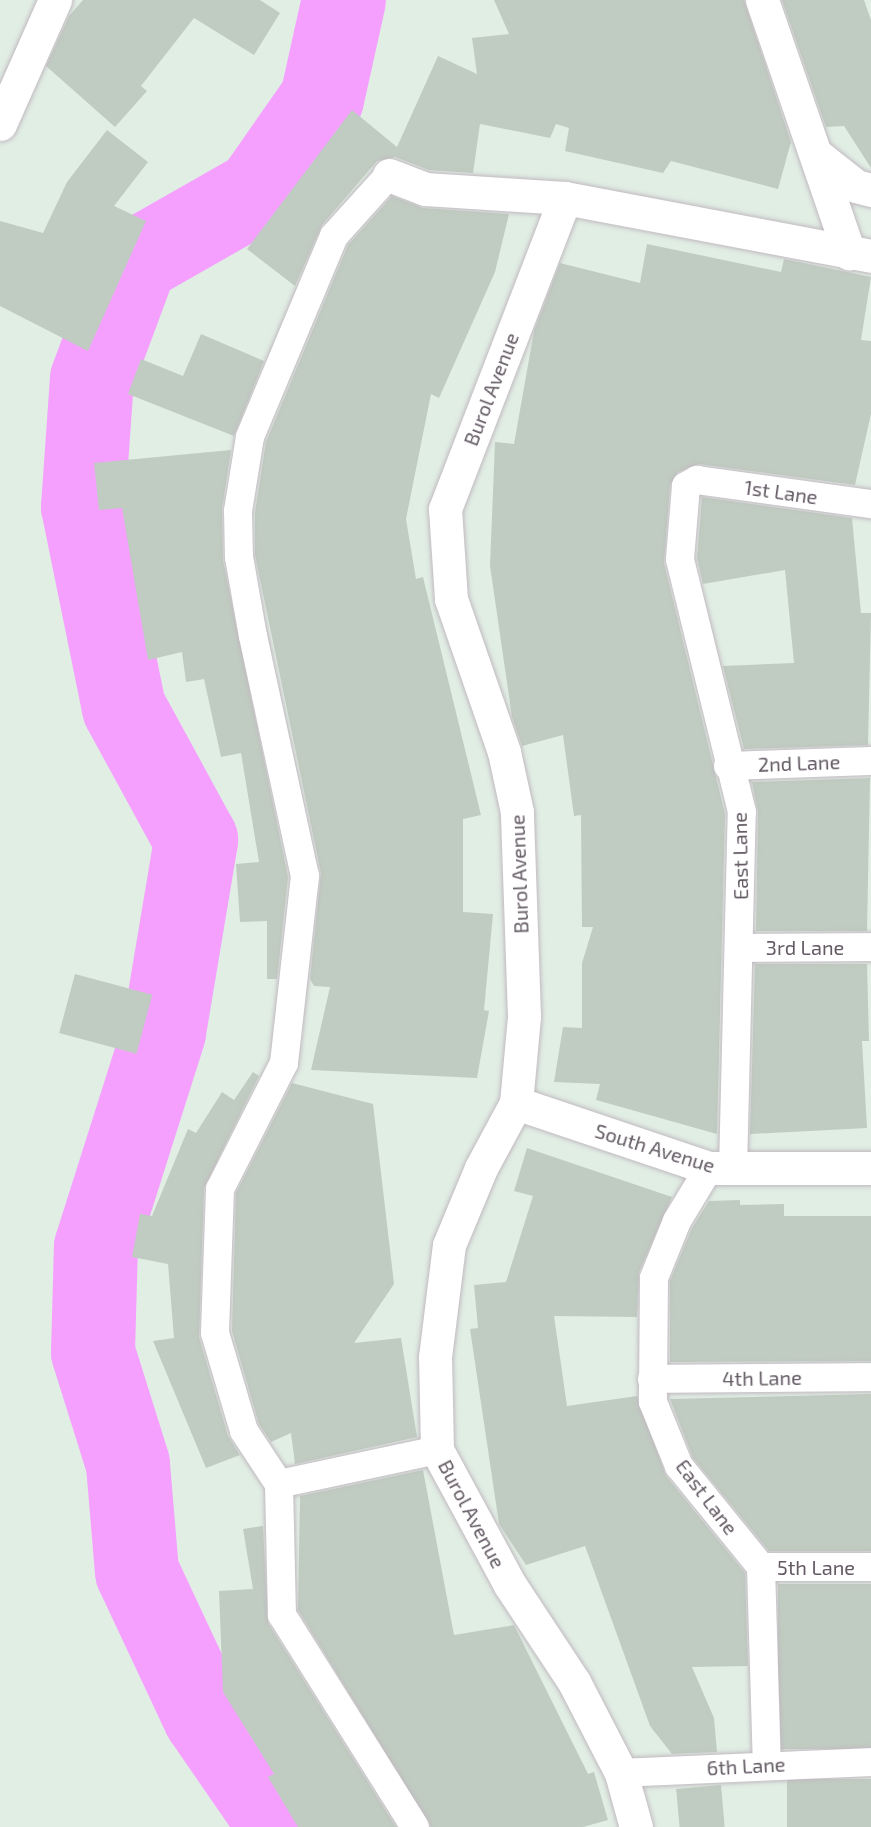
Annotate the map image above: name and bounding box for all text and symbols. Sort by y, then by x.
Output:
street label: Burol Avenue [458,329,524,449]
street label: 1st Lane [743,475,819,509]
street label: 2nd Lane [757,750,841,776]
street label: East Lane [727,812,753,900]
street label: Burol Avenue [505,813,533,935]
street label: 3rd Lane [766,935,844,959]
street label: South Avenue [592,1118,718,1178]
street label: 4th Lane [722,1365,802,1391]
street label: Burol Avenue [433,1455,511,1573]
street label: East Lane [671,1455,743,1539]
street label: 5th Lane [777,1555,855,1579]
street label: 6th Lane [706,1752,786,1780]

